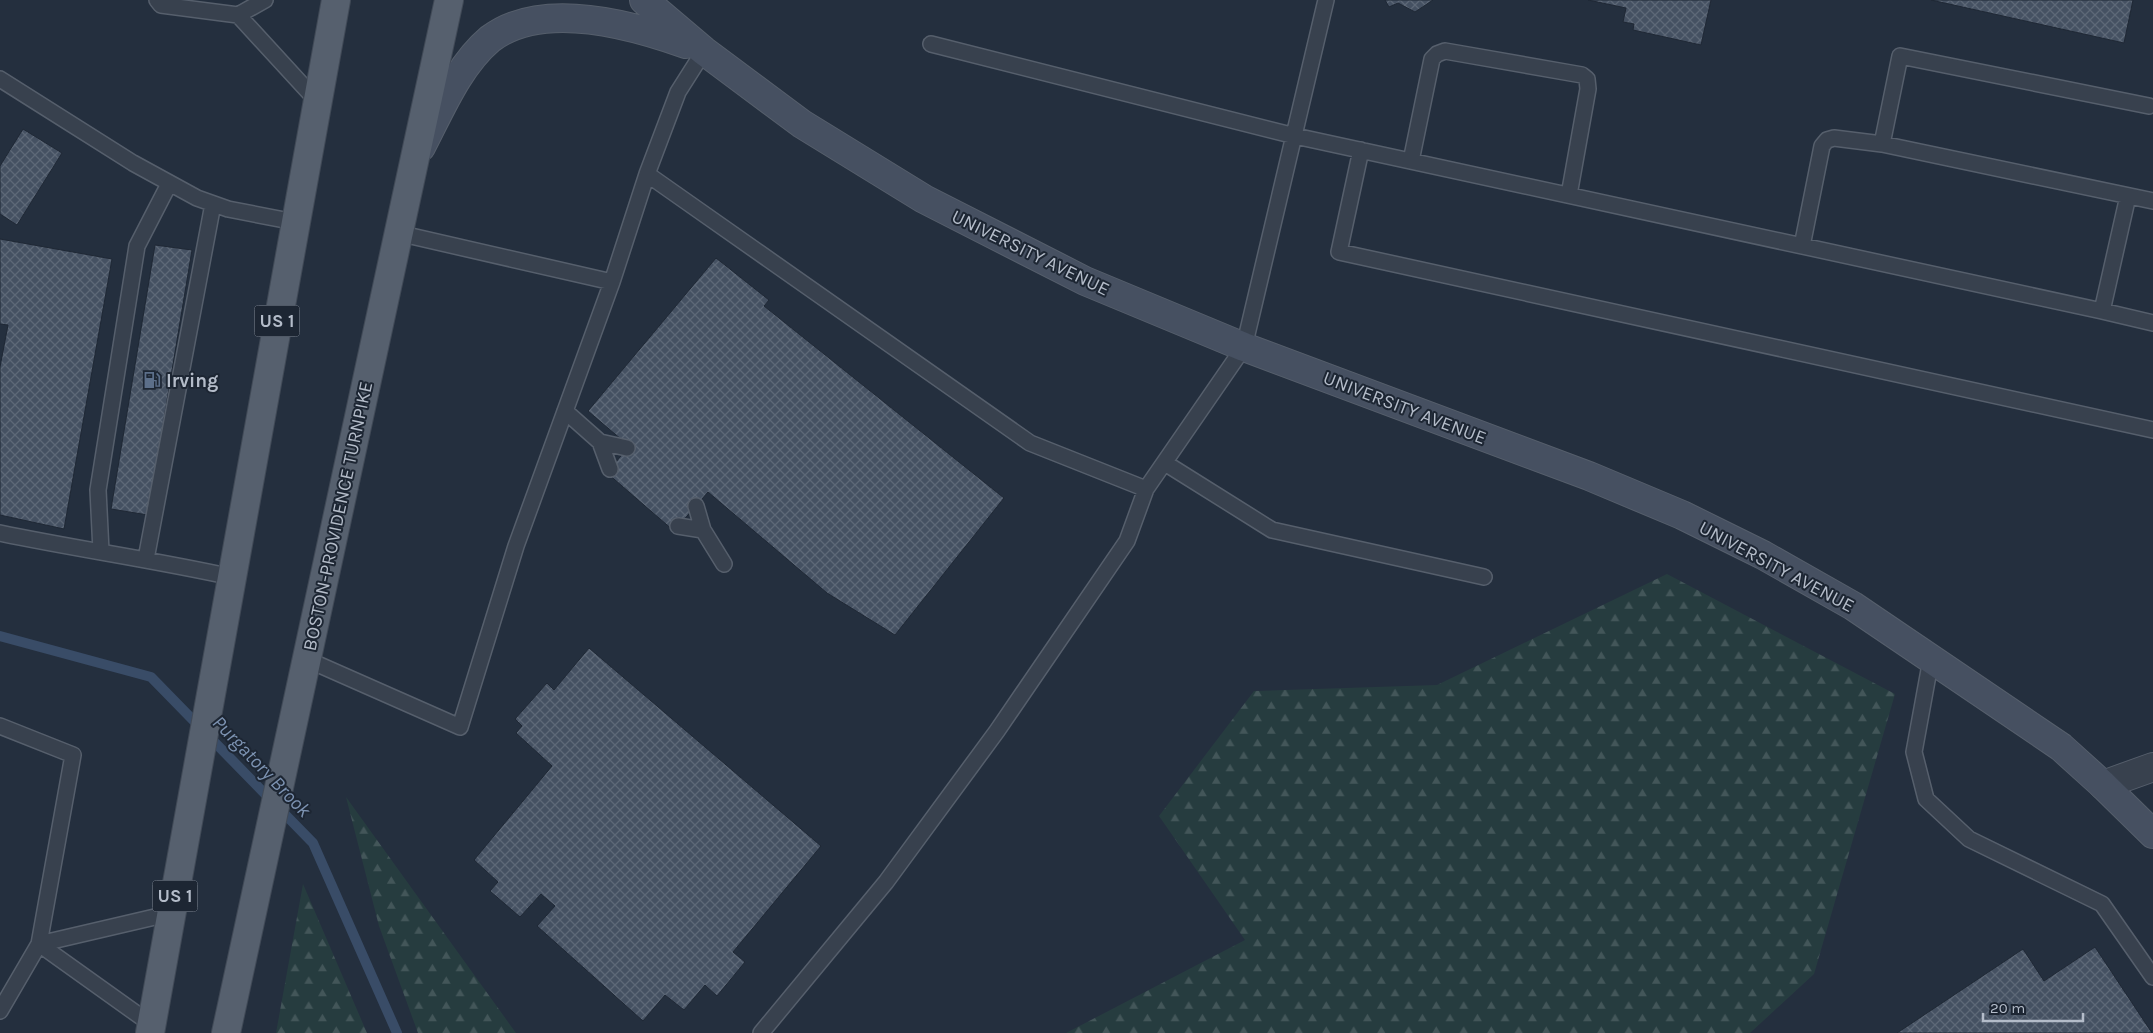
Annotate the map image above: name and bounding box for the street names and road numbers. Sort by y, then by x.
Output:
street label: UNIVERSITY AVENUE [948,205,1113,301]
road number: US 1 [254,306,300,336]
street label: UNIVERSITY AVENUE [1320,367,1489,449]
street label: BOSTON-PROVIDENCE TURNPIKE [299,379,377,653]
street label: UNIVERSITY AVENUE [1695,517,1858,617]
road number: US 1 [152,880,198,911]

